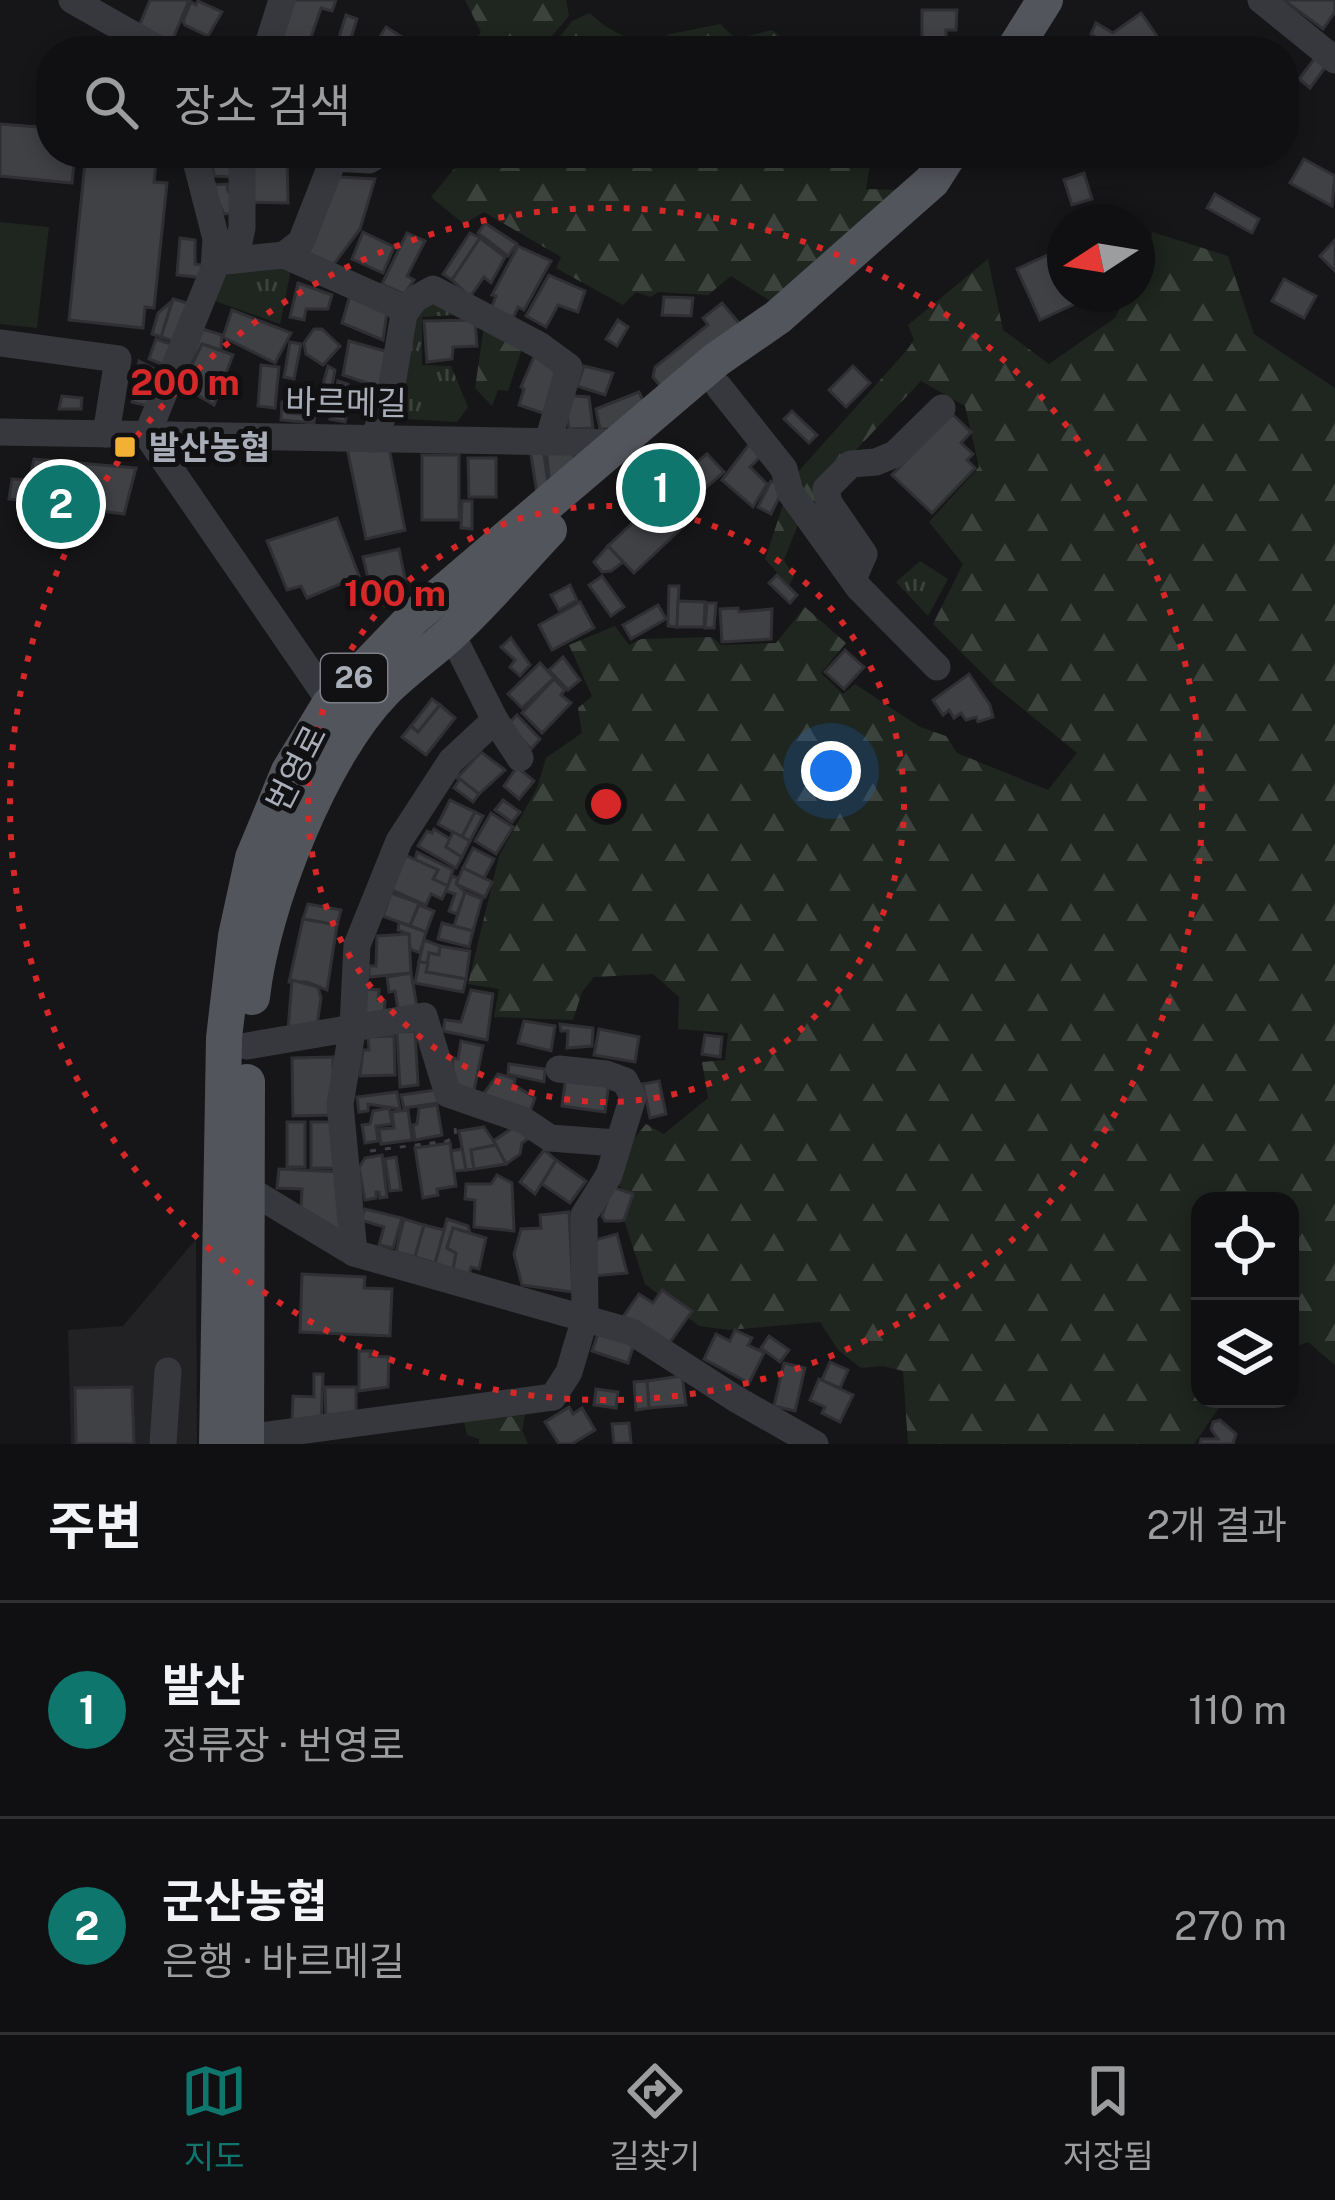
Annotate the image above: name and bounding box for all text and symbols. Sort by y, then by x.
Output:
search box [36,36,1299,168]
icon: search [78,69,144,135]
text: 장소 검색 [174,79,351,132]
north arrow [1047,204,1155,312]
text: 200 m [130,361,240,403]
street label: 바르메길 [285,382,407,422]
place label: 발산농협 [149,428,270,466]
marker: 발산농협 [112,434,138,460]
pin: 1 [622,443,700,533]
pin: 2 [22,459,100,549]
text: 100 m [344,572,446,614]
road number: 26 [321,654,387,702]
street label: 번영로 [258,719,334,817]
your location [801,741,861,801]
centre of rings [585,783,627,825]
map controls [1191,1192,1299,1408]
button: locate [1191,1192,1299,1300]
button: layers [1191,1300,1299,1408]
text: 주변 [48,1496,142,1555]
text: 2개 결과 [1147,1502,1287,1548]
text: 발산 [162,1658,245,1711]
text: 1 [79,1687,95,1733]
text: 110 m [1188,1687,1287,1733]
text: 정류장 · 번영로 [162,1722,405,1768]
text: 군산농협 [162,1874,328,1927]
text: 2 [75,1903,99,1949]
text: 270 m [1174,1903,1287,1949]
text: 은행 · 바르메길 [162,1938,405,1984]
tab: 지도 [181,2058,247,2178]
tab: 길찾기 [609,2058,700,2178]
tab: 저장됨 [1063,2058,1154,2178]

